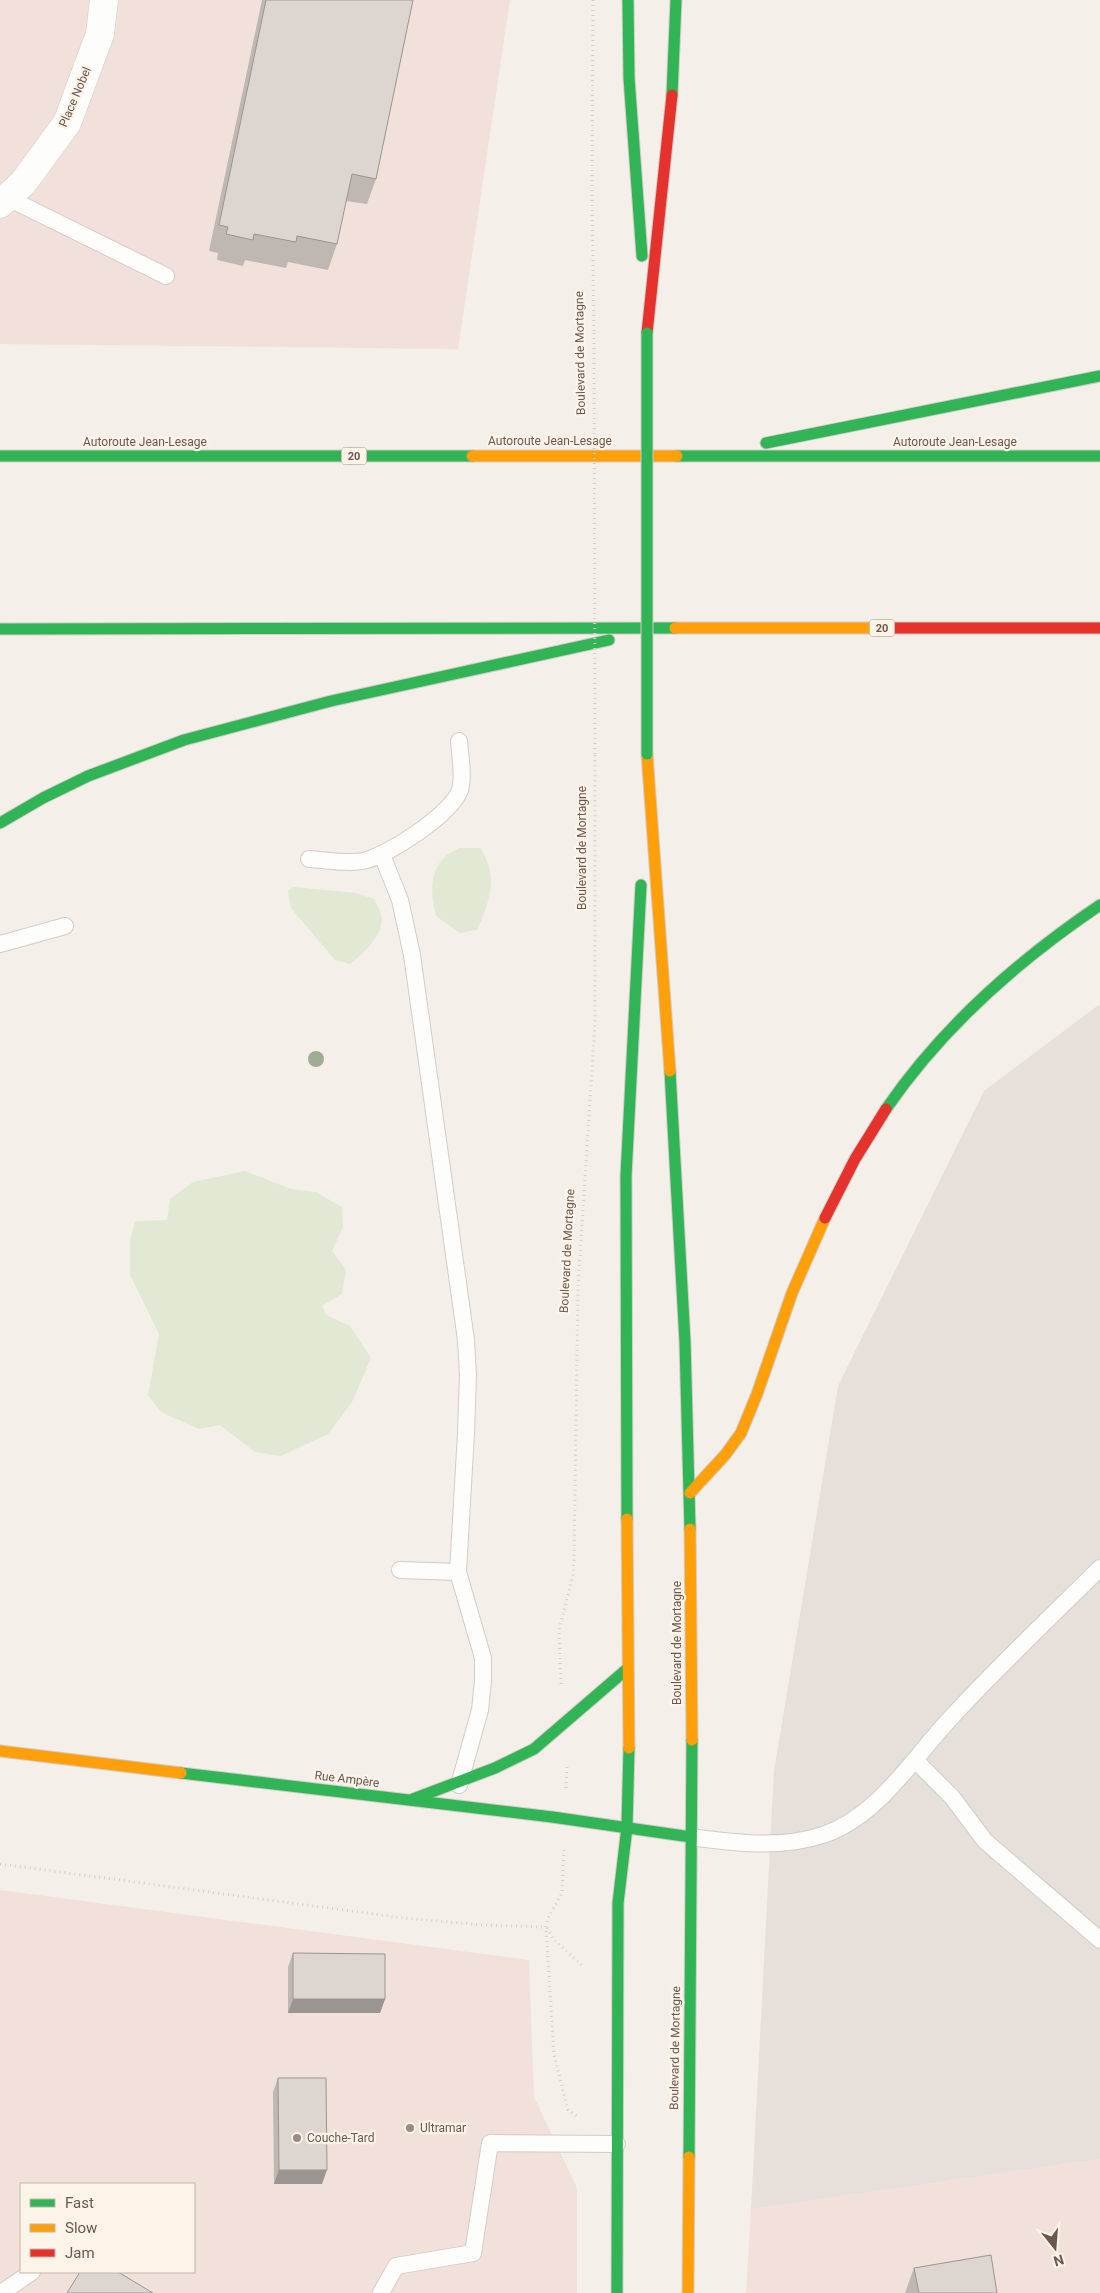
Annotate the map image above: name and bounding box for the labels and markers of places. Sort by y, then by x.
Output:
place label: Ultramar [420,2121,466,2135]
marker: Ultramar [404,2122,416,2134]
place label: Couche-Tard [307,2131,375,2145]
marker: Couche-Tard [291,2132,303,2144]

